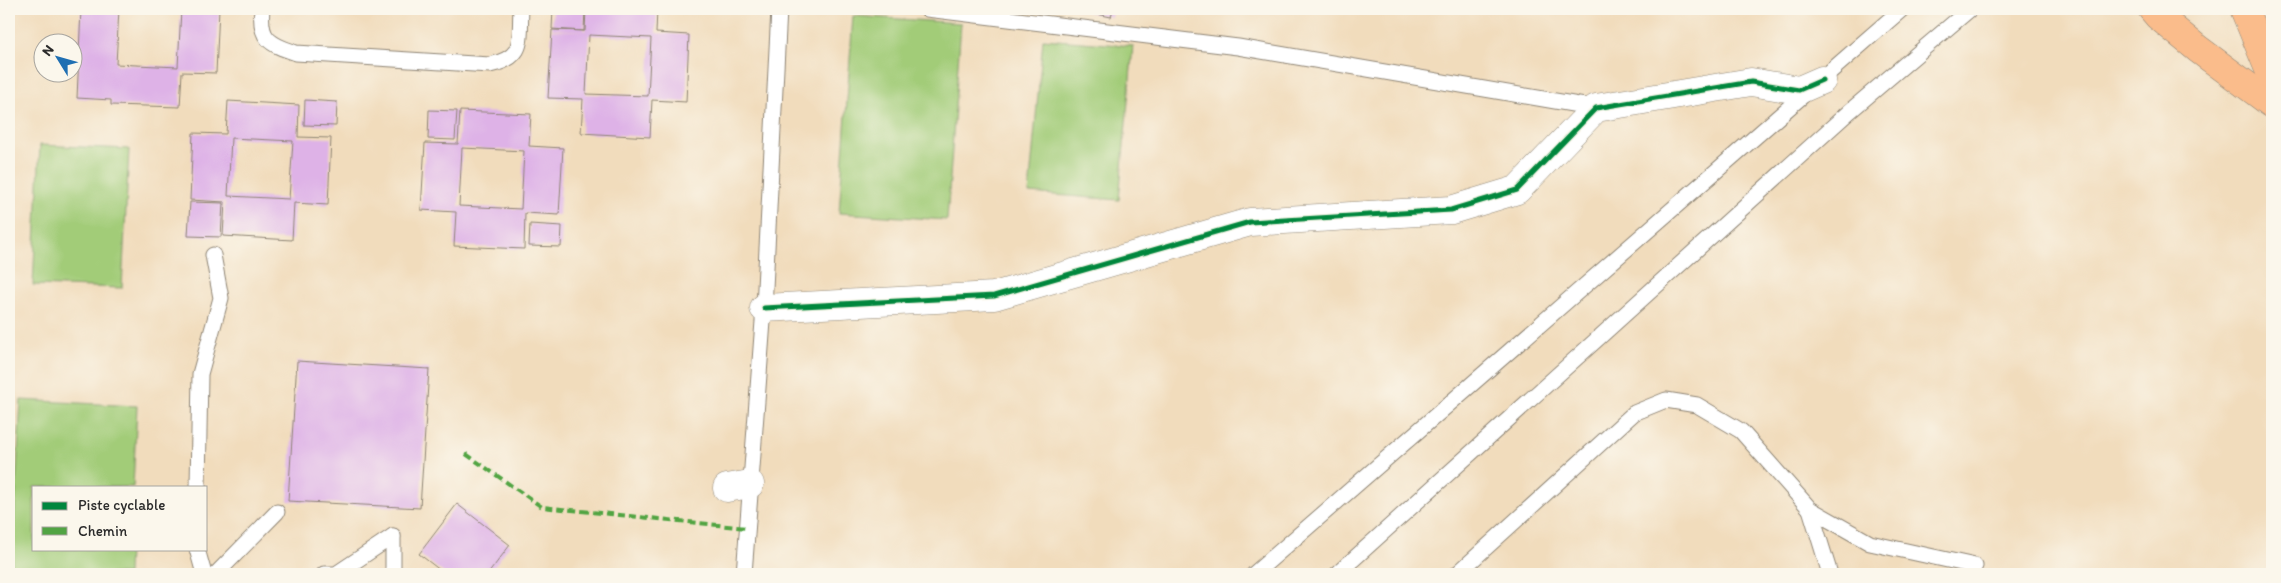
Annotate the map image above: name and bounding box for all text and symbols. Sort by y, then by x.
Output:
north arrow [32,32,82,82]
text: N [38,42,58,59]
legend [32,486,208,550]
text: Piste cyclable [78,496,165,514]
text: Chemin [78,522,128,540]

